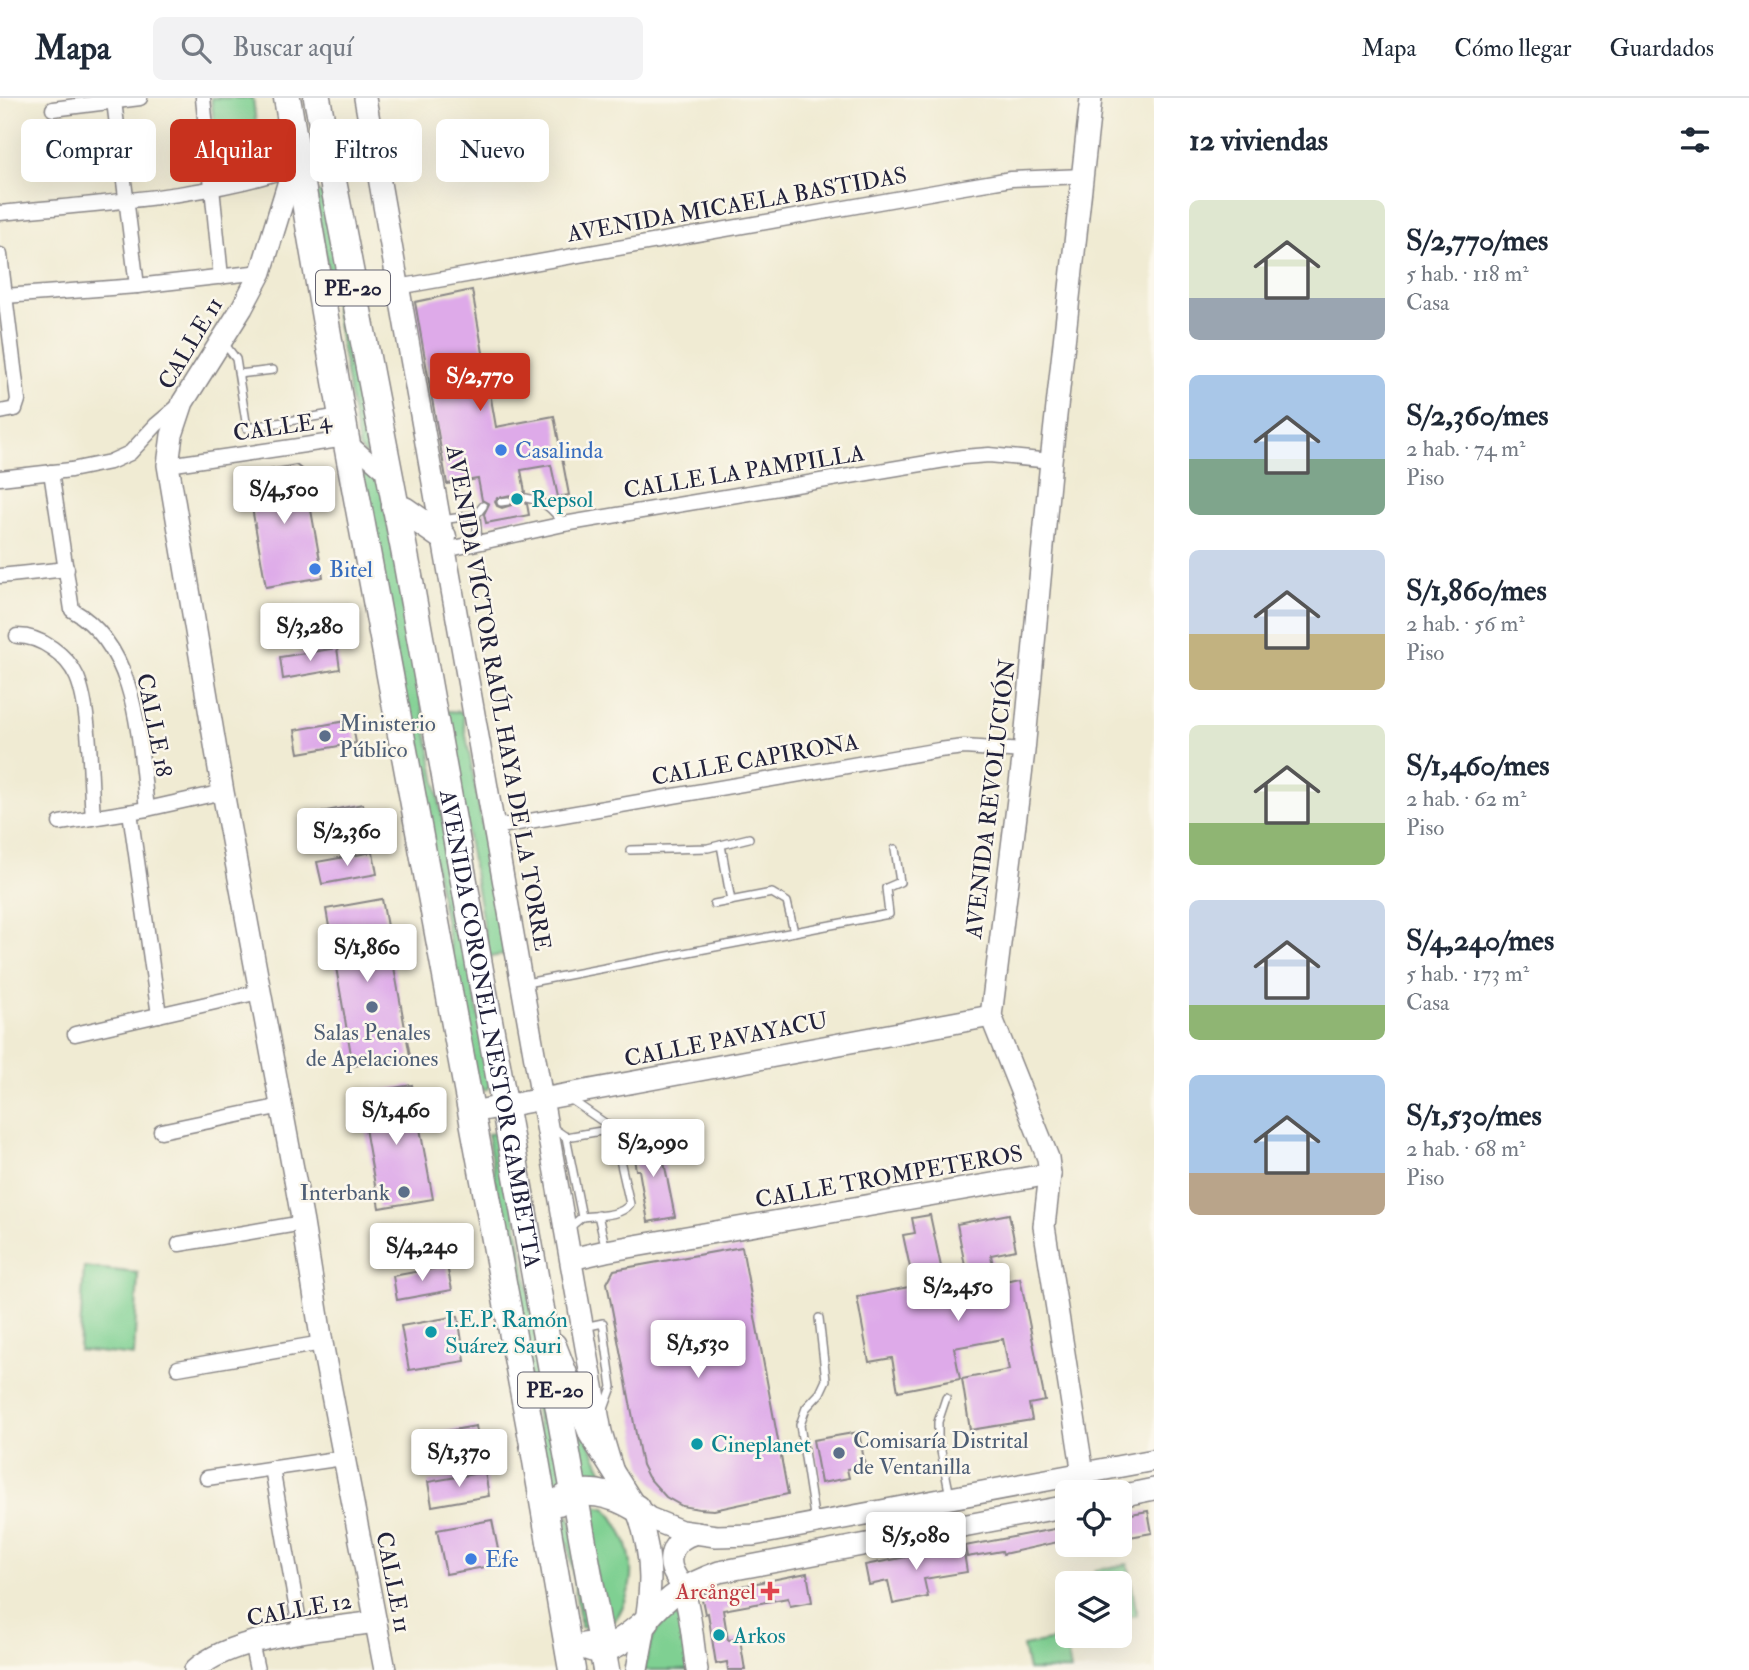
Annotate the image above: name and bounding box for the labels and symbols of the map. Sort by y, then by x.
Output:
street label: AVENIDA MICAELA BASTIDAS [564,160,909,249]
road number: PE-20 [316,270,390,306]
street label: CALLE 11 [152,292,229,395]
pin: S/2,770 [415,354,545,413]
street label: CALLE 4 [231,405,334,448]
place label: Casalinda [515,436,604,465]
street label: CALLE LA PAMPILLA [622,438,867,505]
street label: AVENIDA VÍCTOR RAÚL HAYA DE LA TORRE [440,442,557,953]
marker: Casalinda [493,442,509,458]
pin: S/4,500 [219,466,349,526]
place label: Repsol [531,485,593,515]
marker: Repsol [509,491,525,507]
place label: Bitel [329,555,373,584]
marker: Bitel [307,561,323,577]
pin: S/3,280 [245,603,375,663]
street label: AVENIDA REVOLUCIÓN [959,657,1022,941]
street label: CALLE 18 [130,671,179,780]
place label: Ministerio Público [339,709,436,764]
street label: CALLE CAPIRONA [649,727,861,792]
marker: Ministerio Público [317,728,333,744]
street label: AVENIDA CORONEL NESTOR GAMBETTA [433,787,547,1271]
pin: S/2,360 [282,808,412,868]
pin: S/1,860 [302,924,432,984]
marker: Salas Penales de Apelaciones [364,999,380,1015]
street label: CALLE PAVAYACU [622,1006,830,1073]
place label: Salas Penales de Apelaciones [306,1018,438,1074]
pin: S/1,460 [331,1088,461,1147]
pin: S/2,090 [588,1119,718,1179]
street label: CALLE TROMPETEROS [753,1139,1025,1214]
place label: Interbank [300,1178,390,1207]
marker: Interbank [396,1184,412,1200]
pin: S/4,240 [357,1224,487,1283]
pin: S/2,450 [893,1264,1023,1323]
place label: I.E.P. Ramón Suárez Sauri [445,1305,568,1360]
pin: S/1,530 [633,1320,763,1380]
marker: I.E.P. Ramón Suárez Sauri [423,1324,439,1340]
road number: PE-20 [518,1372,592,1408]
place label: Comisaría Distrital de Ventanilla [853,1426,1029,1481]
pin: S/1,370 [394,1430,524,1489]
place label: Cineplanet [711,1430,811,1460]
marker: Cineplanet [689,1436,705,1452]
marker: Comisaría Distrital de Ventanilla [831,1445,847,1461]
pin: S/5,080 [851,1512,981,1572]
street label: CALLE 11 [369,1529,418,1635]
place label: Efe [485,1545,519,1574]
marker: Efe [463,1551,479,1567]
place label: Arcångel [674,1577,756,1606]
marker: Arcångel [762,1583,778,1599]
street label: CALLE 12 [244,1586,354,1633]
place label: Arkos [732,1621,786,1650]
marker: Arkos [711,1627,727,1643]

